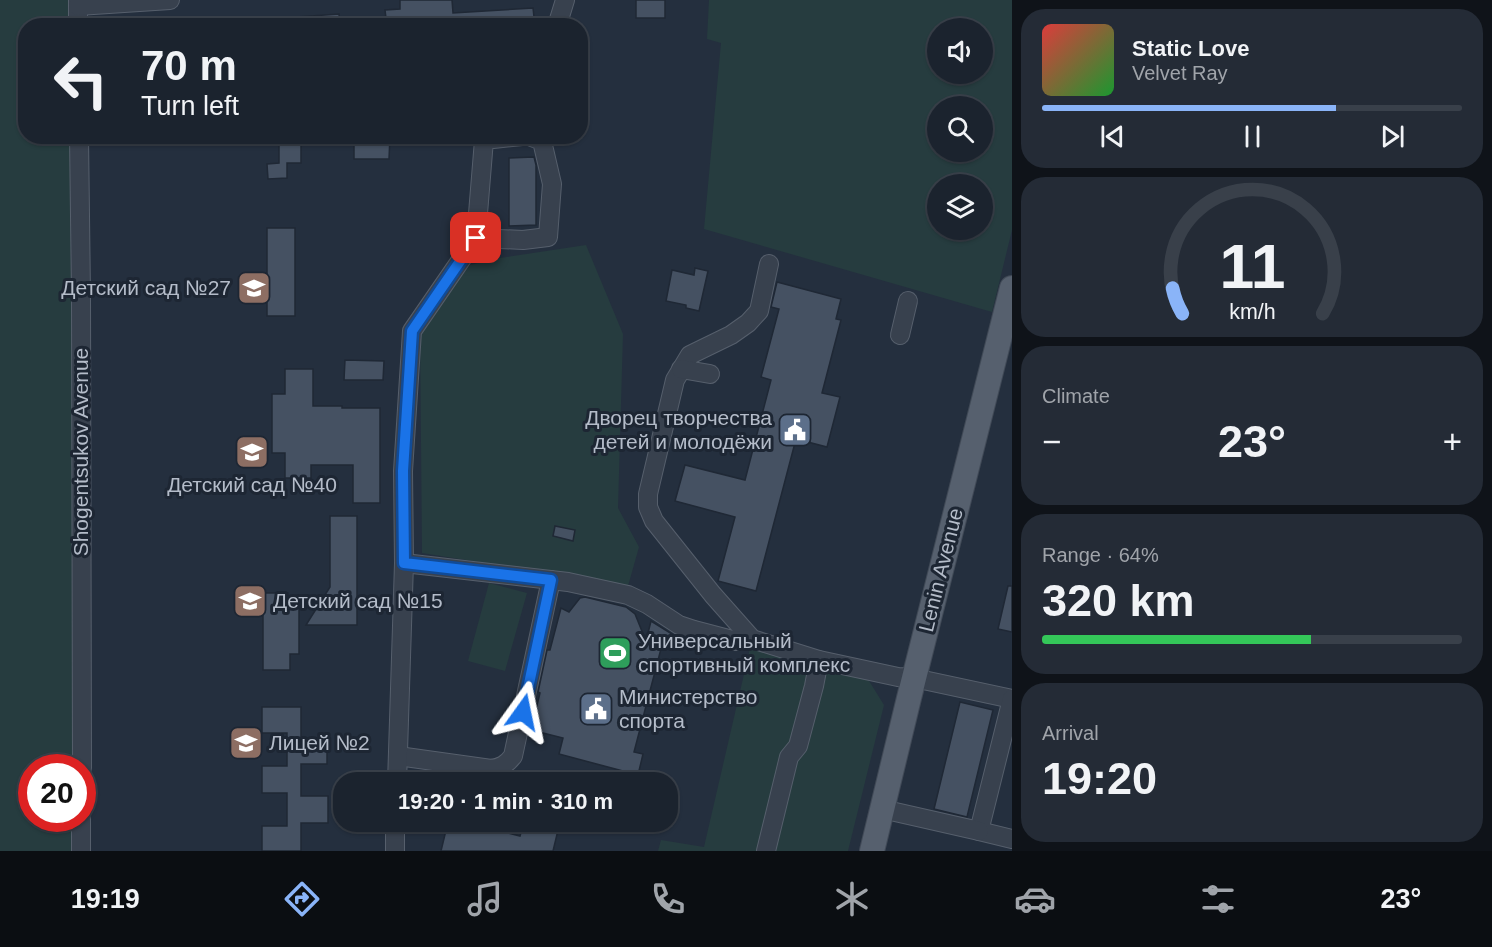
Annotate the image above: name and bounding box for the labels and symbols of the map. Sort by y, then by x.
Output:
pin [450,212,501,263]
school or university icon: Детский сад №27 [236,270,272,306]
place label: Детский сад №27 [61,276,231,299]
street label: Shogentsukov Avenue [69,348,92,556]
place label: Дворец творчества детей и молодёжи [585,406,772,453]
public building icon: Дворец творчества детей и молодёжи [777,412,813,448]
school or university icon: Детский сад №40 [234,434,270,470]
place label: Детский сад №40 [167,473,337,496]
street label: Lenin Avenue [914,506,967,634]
school or university icon: Детский сад №15 [232,583,268,619]
place label: Детский сад №15 [273,589,443,612]
place label: Универсальный спортивный комплекс [638,629,850,676]
sports icon: Универсальный спортивный комплекс [597,635,633,671]
position arrow [491,680,555,744]
place label: Министерство спорта [619,685,758,732]
public building icon: Министерство спорта [578,691,614,727]
school or university icon: Лицей №2 [228,725,264,761]
place label: Лицей №2 [269,731,370,754]
speed limit sign: 20 [18,754,96,832]

